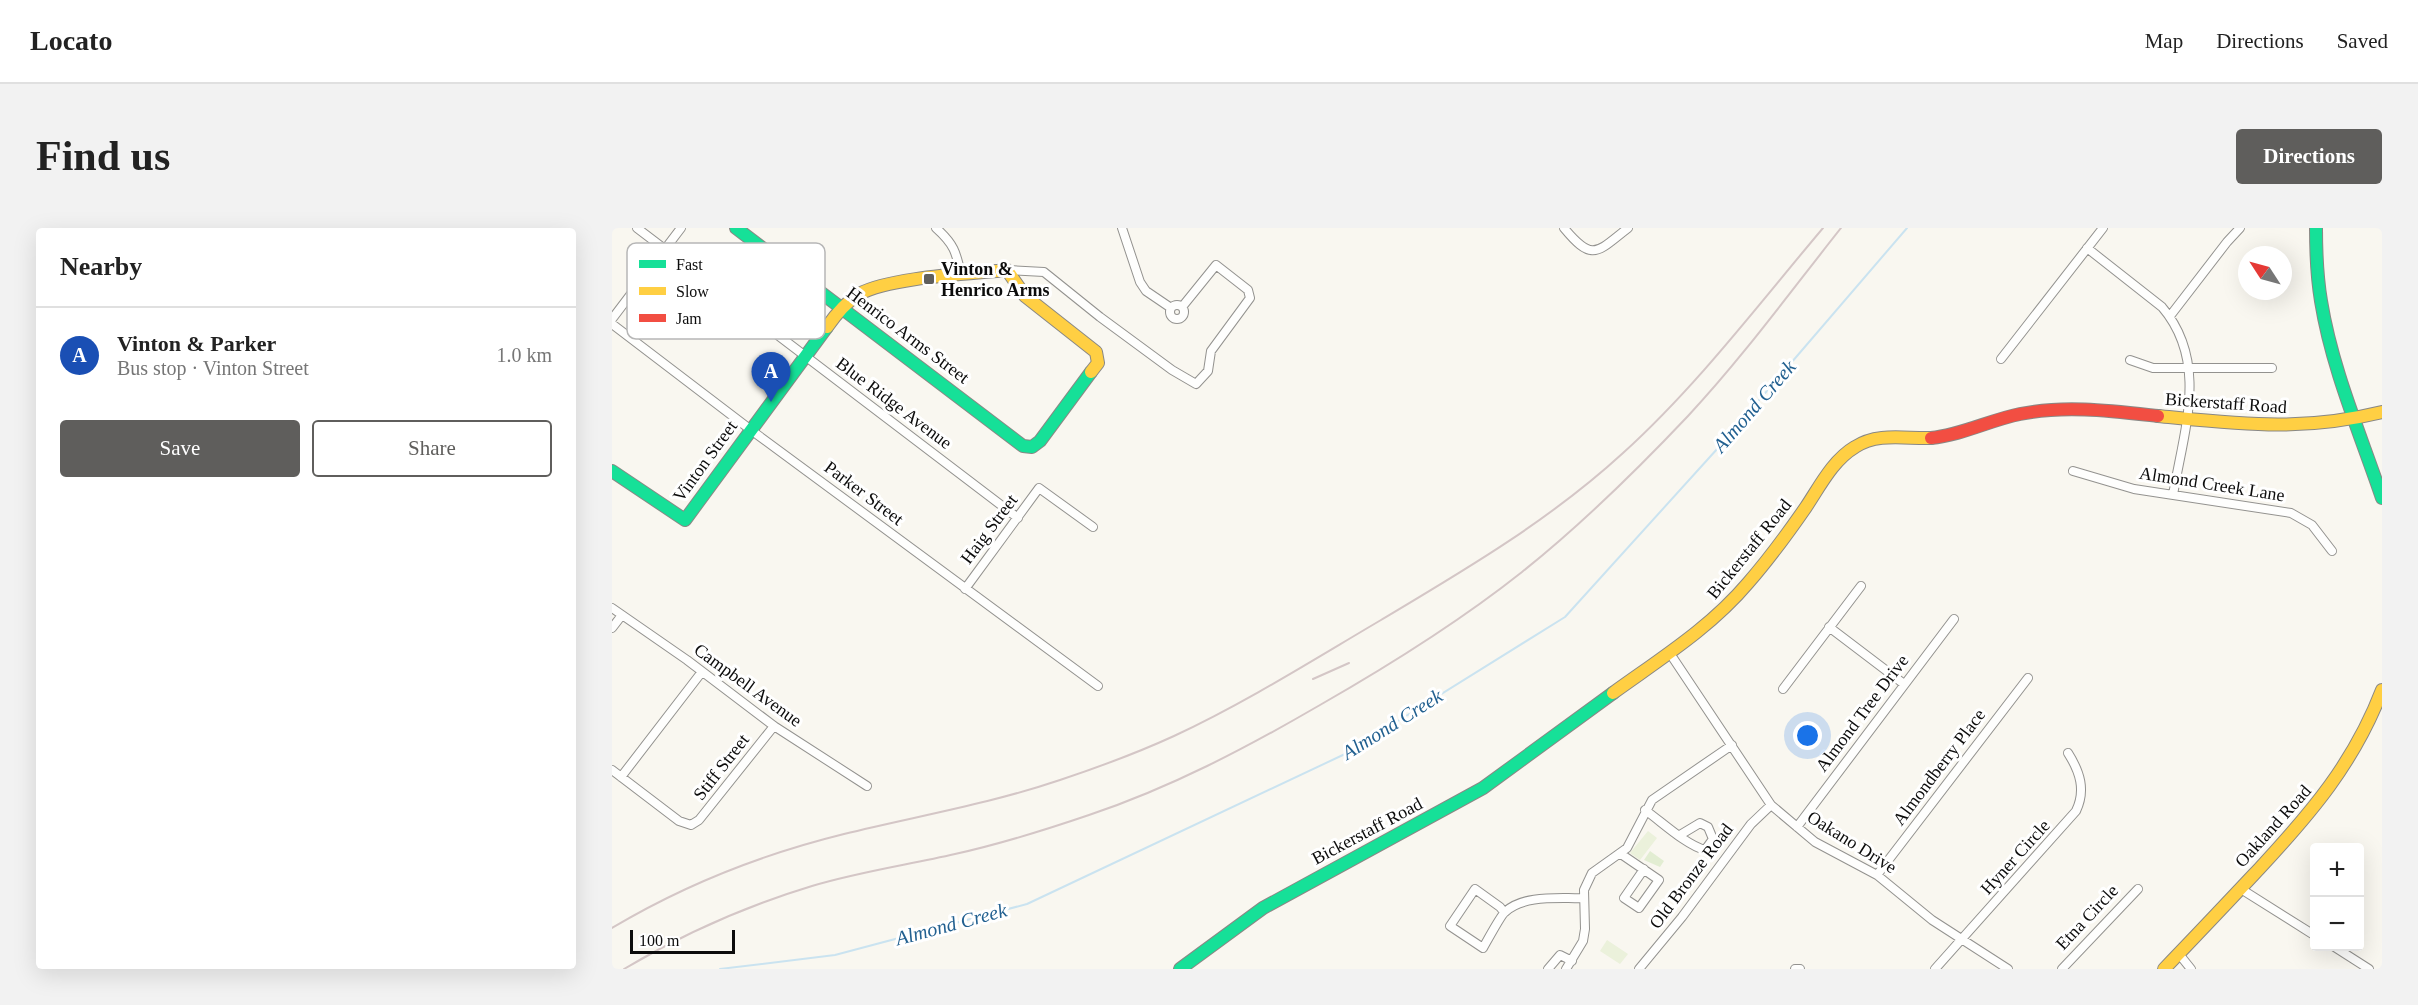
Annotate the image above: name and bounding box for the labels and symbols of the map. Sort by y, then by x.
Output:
legend [627,243,825,339]
north arrow [2238,246,2292,300]
text: Fast [676,256,703,273]
place label: Vinton & Henrico Arms [941,259,1049,300]
marker: Vinton & Henrico Arms [922,272,936,286]
street label: Henrico Arms Street [843,282,973,388]
text: Slow [676,283,709,300]
text: Jam [676,310,702,327]
pin: A [752,352,790,402]
street label: Blue Ridge Avenue [832,353,956,453]
water label: Almond Creek [1707,355,1801,458]
street label: Bickerstaff Road [2164,389,2288,417]
street label: Vinton Street [669,417,741,505]
street label: Parker Street [821,457,907,529]
street label: Almond Creek Lane [2138,463,2286,505]
street label: Haig Street [956,490,1022,568]
street label: Bickerstaff Road [1703,495,1795,603]
street label: Campbell Avenue [690,639,806,731]
street label: Almond Tree Drive [1812,651,1912,775]
water label: Almond Creek [1336,684,1447,765]
street label: Almondberry Place [1889,705,1989,829]
your location [1793,721,1822,750]
street label: Stiff Street [689,730,753,804]
street label: Oakland Road [2231,781,2315,871]
street label: Bickerstaff Road [1308,793,1426,869]
street label: Oakano Drive [1804,807,1900,877]
street label: Hyner Circle [1976,816,2054,898]
street label: Old Bronze Road [1645,820,1737,932]
street label: Etna Circle [2052,880,2122,954]
water label: Almond Creek [891,898,1010,950]
scale bar [630,927,735,954]

